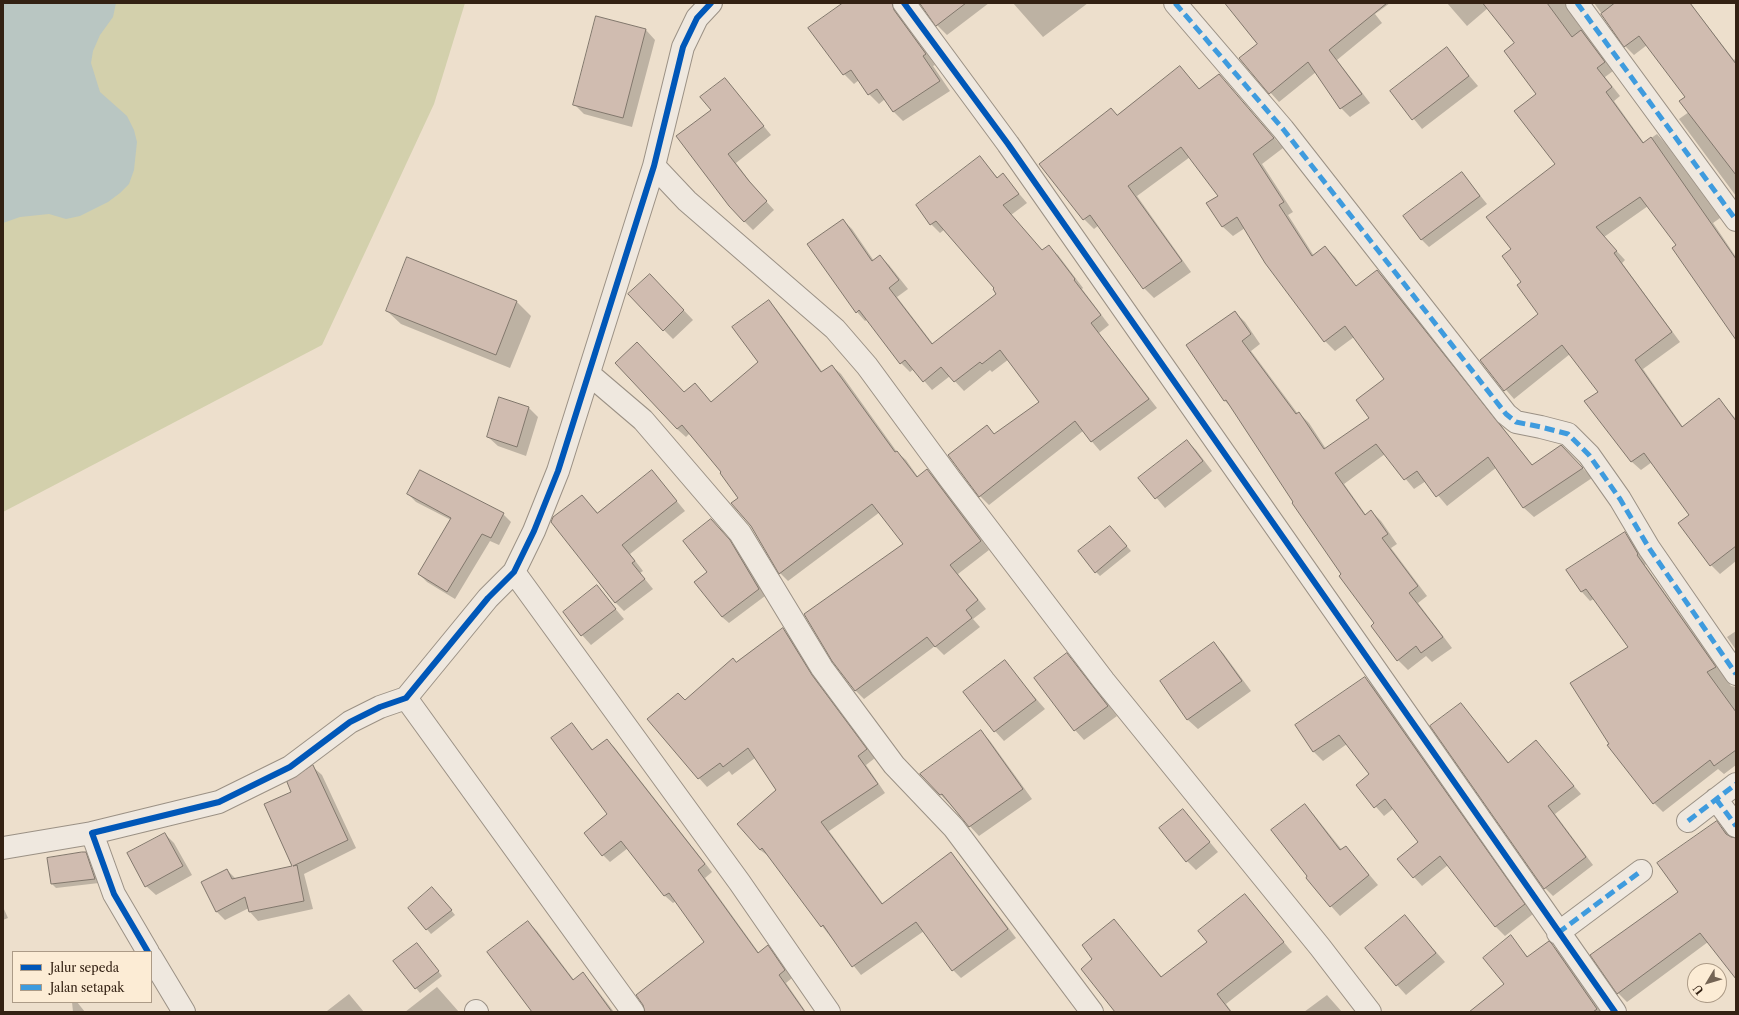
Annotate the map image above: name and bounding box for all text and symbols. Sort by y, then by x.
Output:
legend [12,951,152,1003]
text: Jalur sepeda [50,960,119,975]
north arrow [1687,963,1727,1003]
text: Jalan setapak [50,980,124,995]
text: U [1690,982,1707,998]

